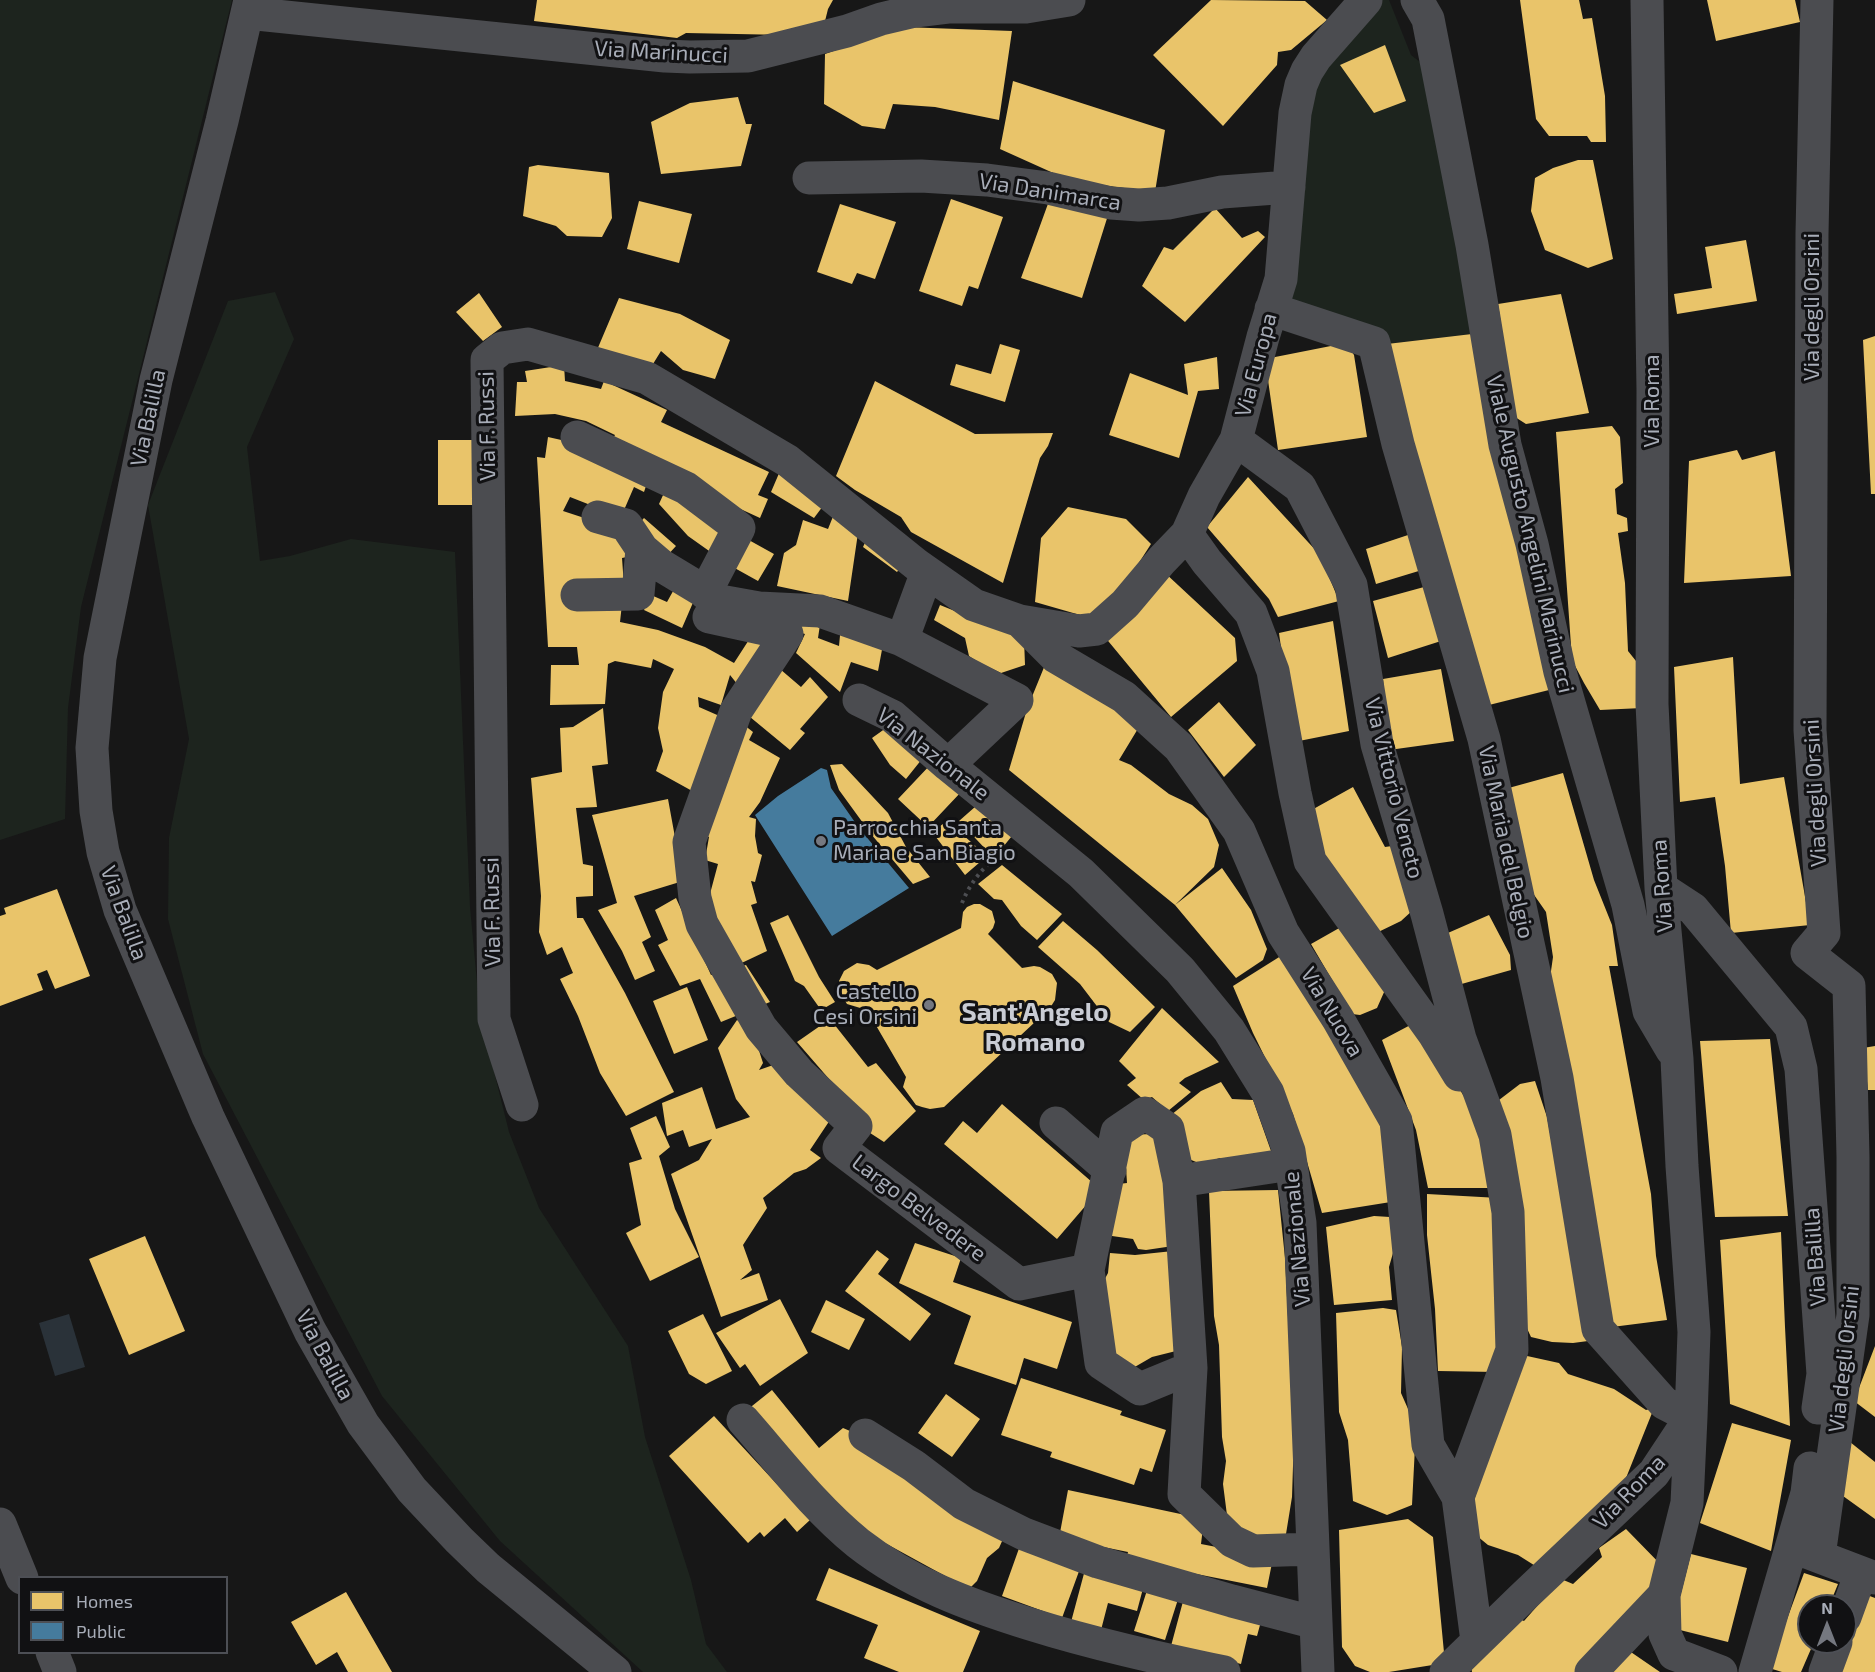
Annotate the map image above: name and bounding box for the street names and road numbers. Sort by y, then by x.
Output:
street label: Via Marinucci [594,35,728,69]
street label: Via Danimarca [977,168,1123,216]
street label: Via degli Orsini [1799,233,1825,381]
street label: Via Europa [1229,310,1283,420]
street label: Via Roma [1639,354,1665,448]
street label: Via Balilla [125,367,171,469]
street label: Via F. Russi [473,371,501,481]
street label: Viale Augusto Angelini Marinucci [1481,372,1579,696]
street label: Via Vittorio Veneto [1359,695,1429,881]
street label: Via Nazionale [871,702,995,806]
street label: Via degli Orsini [1798,719,1832,867]
street label: Via Maria del Belgio [1473,743,1539,941]
street label: Via Roma [1646,839,1678,933]
street label: Via F. Russi [478,857,506,967]
street label: Via Balilla [95,862,153,964]
street label: Via Nuova [1295,962,1369,1062]
street label: Largo Belvedere [847,1149,991,1267]
street label: Via Nazionale [1278,1170,1316,1308]
street label: Via Balilla [1798,1207,1832,1307]
street label: Via degli Orsini [1823,1284,1865,1434]
street label: Via Balilla [290,1305,360,1405]
street label: Via Roma [1587,1449,1671,1535]

